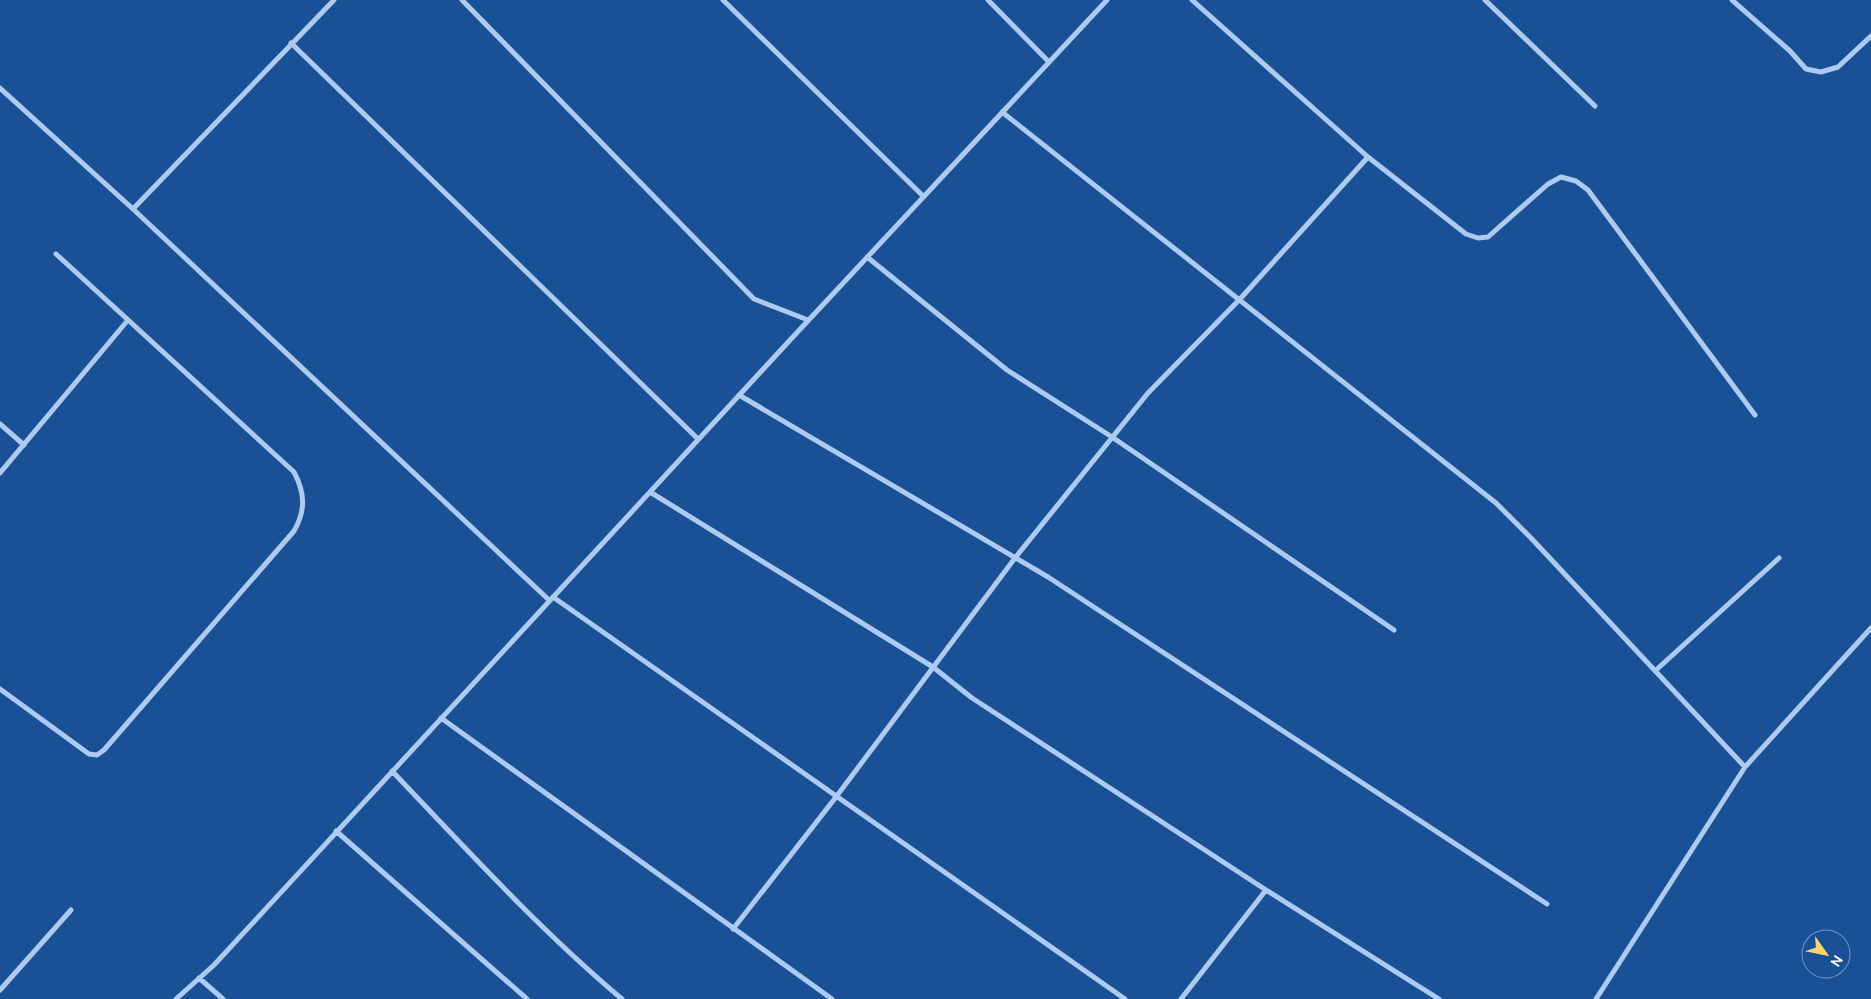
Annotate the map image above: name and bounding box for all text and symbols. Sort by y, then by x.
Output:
north arrow [1801,929,1851,979]
text: N [1827,952,1846,970]

